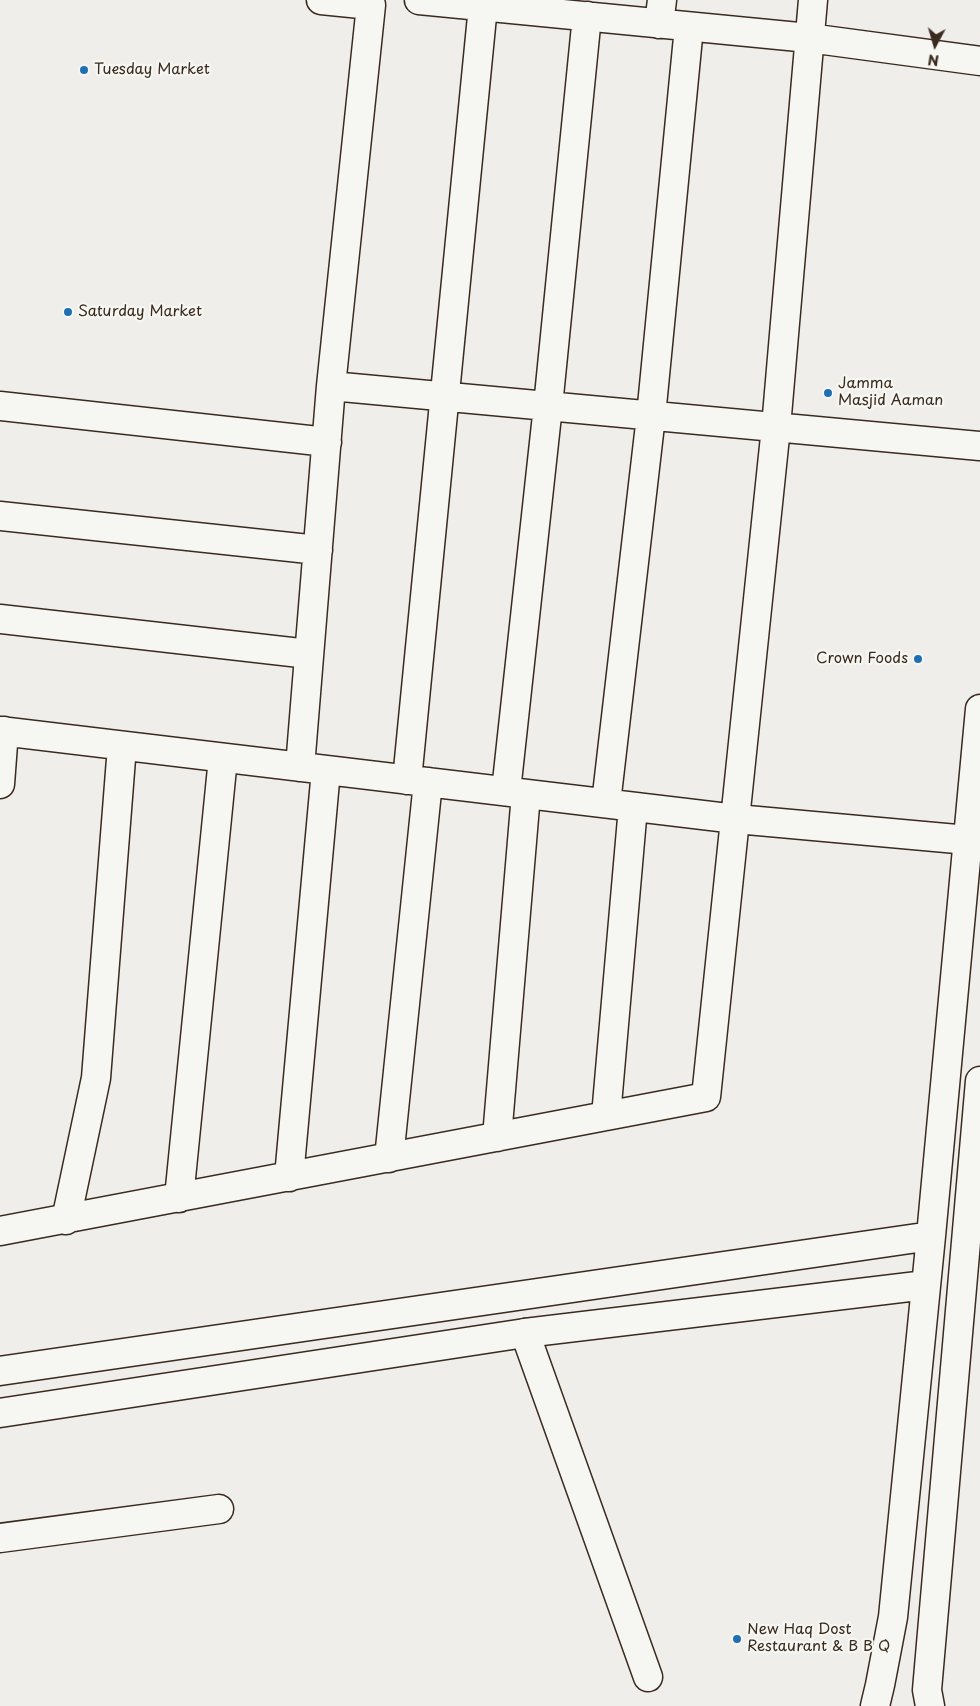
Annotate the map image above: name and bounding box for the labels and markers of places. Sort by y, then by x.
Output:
place label: Tuesday Market [94,61,210,79]
marker: Tuesday Market [78,64,90,76]
place label: Saturday Market [78,303,202,321]
marker: Saturday Market [62,306,74,318]
place label: Jamma Masjid Aaman [838,375,943,410]
marker: Jamma Masjid Aaman [822,387,834,399]
place label: Crown Foods [816,650,908,668]
marker: Crown Foods [912,653,924,665]
place label: New Haq Dost Restaurant & B B Q [747,1621,890,1656]
marker: New Haq Dost Restaurant & B B Q [731,1633,743,1645]

